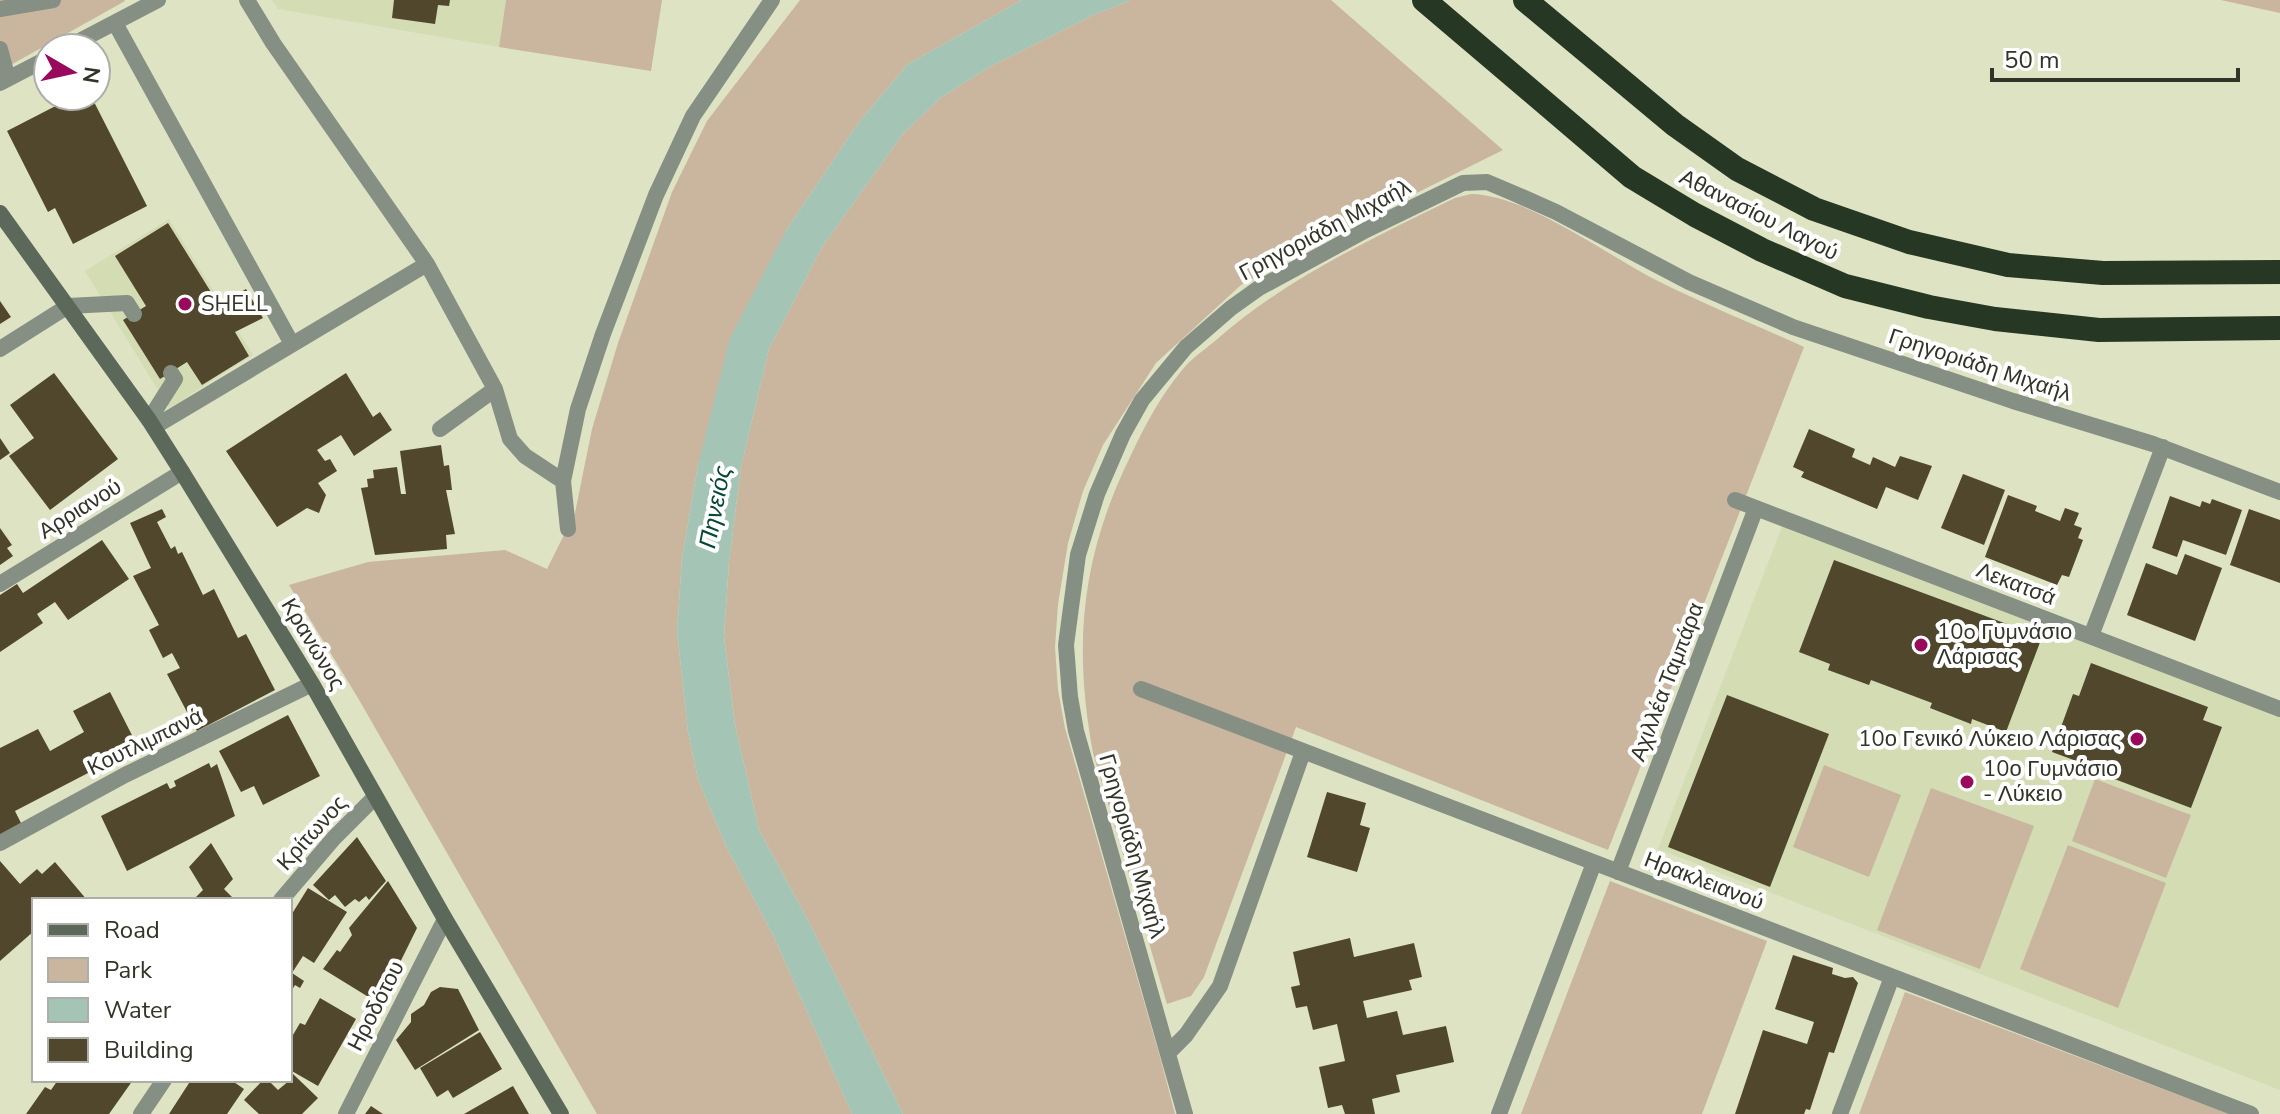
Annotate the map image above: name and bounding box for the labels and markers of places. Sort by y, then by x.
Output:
place label: SHELL [201,289,268,319]
marker: SHELL [176,295,194,313]
place label: 10o Γυμνάσιο Λάρισας [1937,617,2072,672]
marker: 10o Γυμνάσιο Λάρισας [1912,636,1930,654]
place label: 10ο Γενικό Λύκειο Λάρισας [1858,724,2121,754]
marker: 10ο Γενικό Λύκειο Λάρισας [2128,730,2146,748]
place label: 10ο Γυμνάσιο - Λύκειο [1983,754,2118,809]
marker: 10ο Γυμνάσιο - Λύκειο [1958,773,1976,791]

